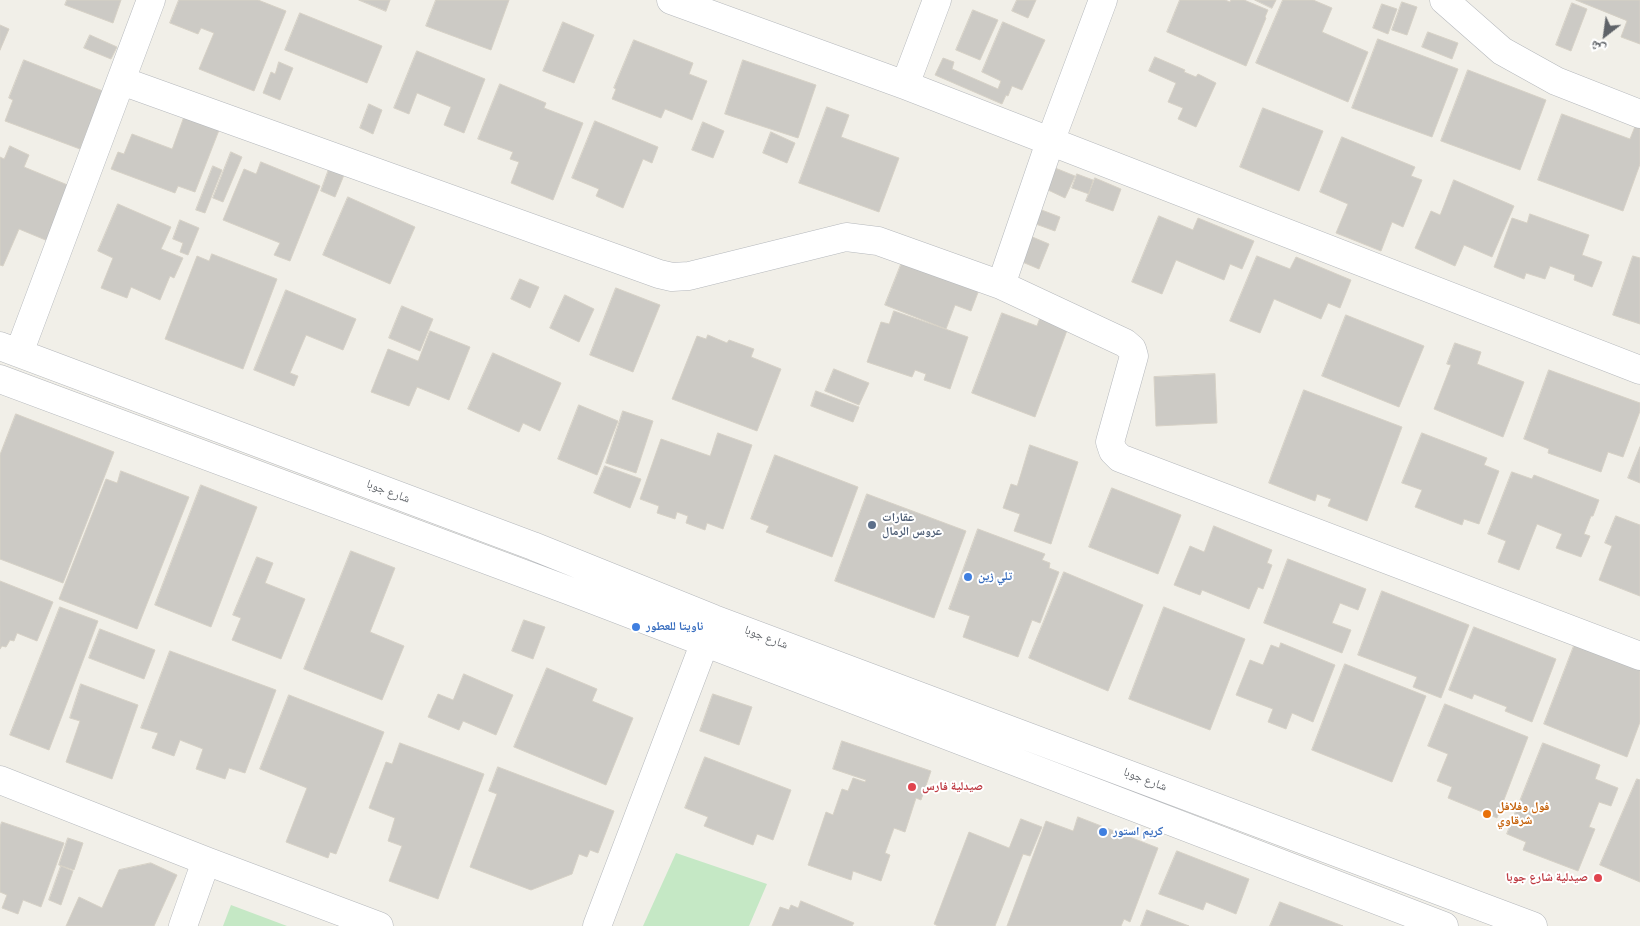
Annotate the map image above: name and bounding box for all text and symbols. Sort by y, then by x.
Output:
north arrow [1580,10,1630,60]
text: ش [1587,37,1608,59]
street label: شارع جوبا [364,477,412,507]
place label: عقارات عروس الرمال [882,511,942,539]
marker: عقارات عروس الرمال [866,519,878,531]
place label: تلي زين [978,570,1012,584]
marker: تلي زين [962,571,974,583]
place label: ناويتا للعطور [646,620,703,634]
marker: ناويتا للعطور [630,621,642,633]
street label: شارع جوبا [742,623,790,653]
street label: شارع جوبا [1121,765,1169,795]
place label: صيدلية فارس [922,780,983,794]
marker: صيدلية فارس [906,781,918,793]
place label: فول وفلافل شرقاوي [1497,800,1549,828]
marker: فول وفلافل شرقاوي [1481,808,1493,820]
place label: كريم استور [1113,825,1163,839]
marker: كريم استور [1097,826,1109,838]
place label: صيدلية شارع جوبا [1506,871,1588,885]
marker: صيدلية شارع جوبا [1592,872,1604,884]

